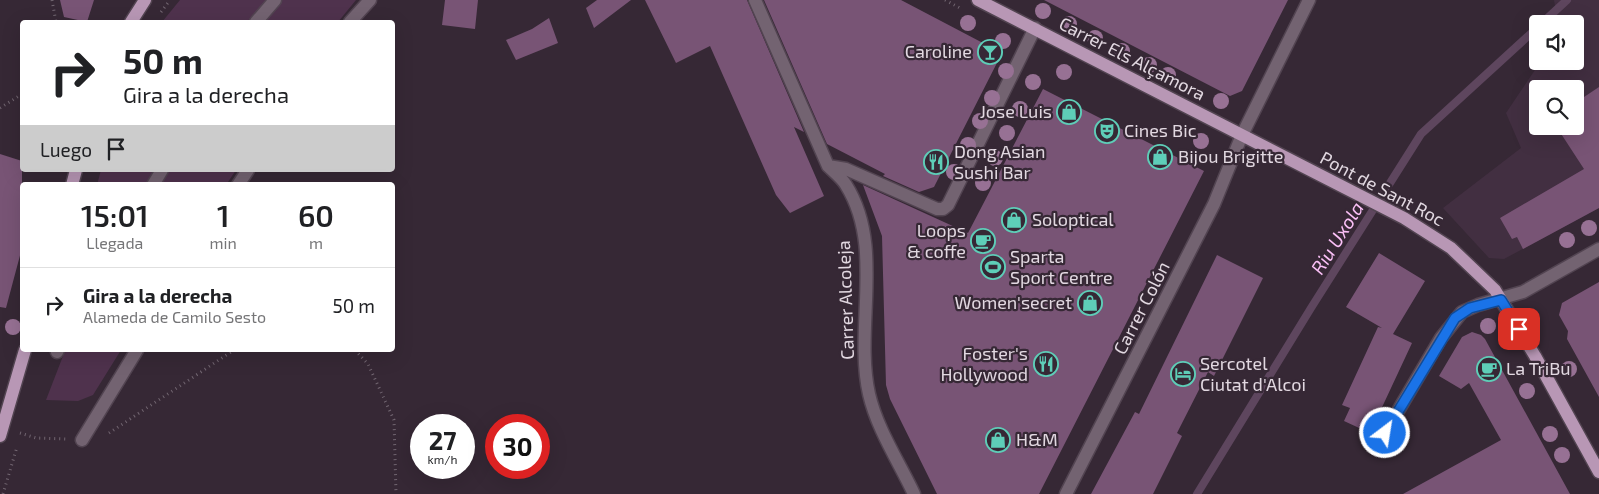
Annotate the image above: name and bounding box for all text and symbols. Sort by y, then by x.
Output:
street label: Carrer Els Alçamora [1055,12,1209,105]
map controls [1529,15,1584,135]
button: sound [1529,15,1584,70]
text: 50 m [123,39,203,81]
bar icon: Caroline [977,39,1003,65]
icon: right [40,40,105,105]
place label: Caroline [905,40,972,62]
button: search [1529,80,1584,135]
text: Gira a la derecha [123,81,289,107]
shop icon: Jose Luis [1056,99,1082,125]
place label: Jose Luis [980,100,1052,122]
theatre icon: Cines Bic [1094,118,1120,144]
place label: Cines Bic [1124,119,1197,141]
icon: arrive [102,135,130,163]
text: Luego [40,138,92,161]
place label: Dong Asian Sushi Bar [954,140,1045,183]
shop icon: Bijou Brigitte [1147,144,1173,170]
place label: Bijou Brigitte [1178,145,1283,167]
street label: Pont de Sant Roc [1317,146,1448,230]
restaurant icon: Dong Asian Sushi Bar [923,149,949,175]
text: 15:01 [81,197,149,233]
text: 1 [217,197,229,233]
text: 60 [298,197,334,233]
water label: Riu Uxola [1305,197,1368,278]
shop icon: Soloptical [1001,207,1027,233]
place label: Soloptical [1032,208,1114,230]
place label: Loops & coffe [907,219,966,262]
cafe icon: Loops & coffe [970,228,996,254]
text: Llegada [86,233,143,252]
text: min [210,233,237,252]
text: m [309,233,323,252]
street label: Carrer Alcoleja [832,240,858,360]
place label: Sparta Sport Centre [1010,245,1113,288]
sports icon: Sparta Sport Centre [980,254,1006,280]
street label: Carrer Colón [1108,257,1174,358]
text: Gira a la derecha [83,284,232,307]
shop icon: Women'secret [1077,290,1103,316]
icon: right [40,291,68,319]
place label: Women'secret [954,291,1072,313]
text: 50 m [332,294,375,317]
text: Alameda de Camilo Sesto [83,307,266,326]
pin [1498,308,1540,350]
icon: arrive [1505,315,1533,343]
place label: Foster's Hollywood [940,342,1028,385]
restaurant icon: Foster's Hollywood [1033,351,1059,377]
place label: Sercotel Ciutat d'Alcoi [1200,352,1306,395]
cafe icon: La TriBu [1476,356,1502,382]
place label: La TriBu [1506,357,1571,379]
hotel icon: Sercotel Ciutat d'Alcoi [1170,361,1196,387]
position arrow [1358,406,1410,458]
speed limit sign: 30 [485,414,550,479]
text: 27 [429,425,456,455]
shop icon: H&M [985,427,1011,453]
place label: H&M [1016,428,1058,450]
text: km/h [428,452,457,466]

